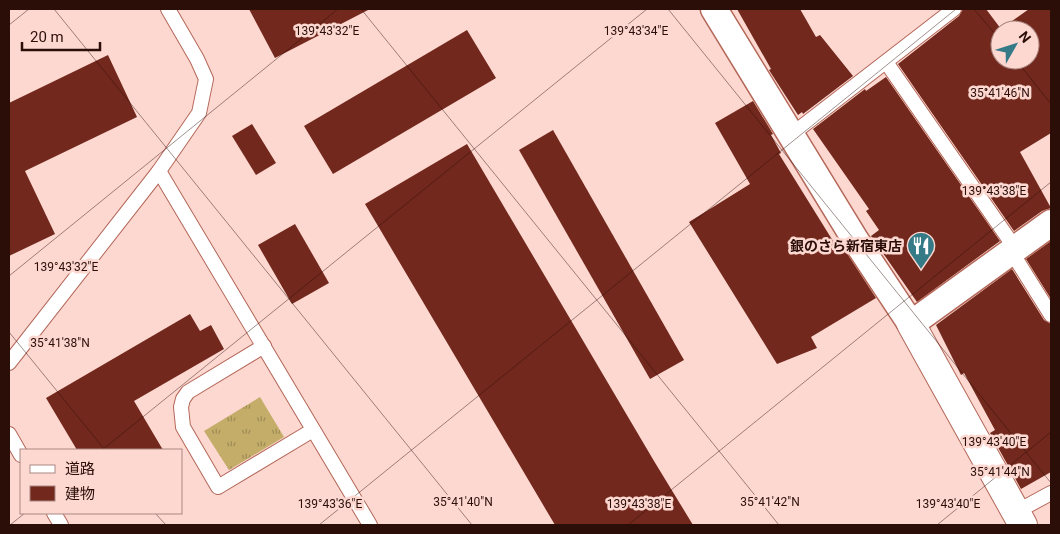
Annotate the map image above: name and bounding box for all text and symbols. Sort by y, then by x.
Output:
scale bar [22,20,100,52]
north arrow [990,20,1040,70]
text: 139°43'32"E [295,24,359,38]
text: 139°43'34"E [604,24,668,38]
text: 20 m [30,28,64,46]
text: N [1016,28,1034,46]
text: 35°41'46"N [970,86,1030,100]
text: 139°43'38"E [962,184,1026,198]
restaurant icon: 銀のさら新宿東店 [906,231,936,270]
place label: 銀のさら新宿東店 [790,238,902,254]
text: 139°43'32"E [34,260,98,274]
text: 35°41'38"N [30,336,90,350]
text: 139°43'40"E [962,435,1026,449]
legend [20,449,182,514]
text: 道路 [65,460,95,478]
text: 35°41'44"N [970,465,1030,479]
text: 建物 [65,485,95,503]
text: 35°41'40"N [433,495,493,509]
text: 35°41'42"N [740,495,800,509]
text: 139°43'36"E [298,497,362,511]
text: 139°43'38"E [607,497,671,511]
text: 139°43'40"E [916,497,980,511]

